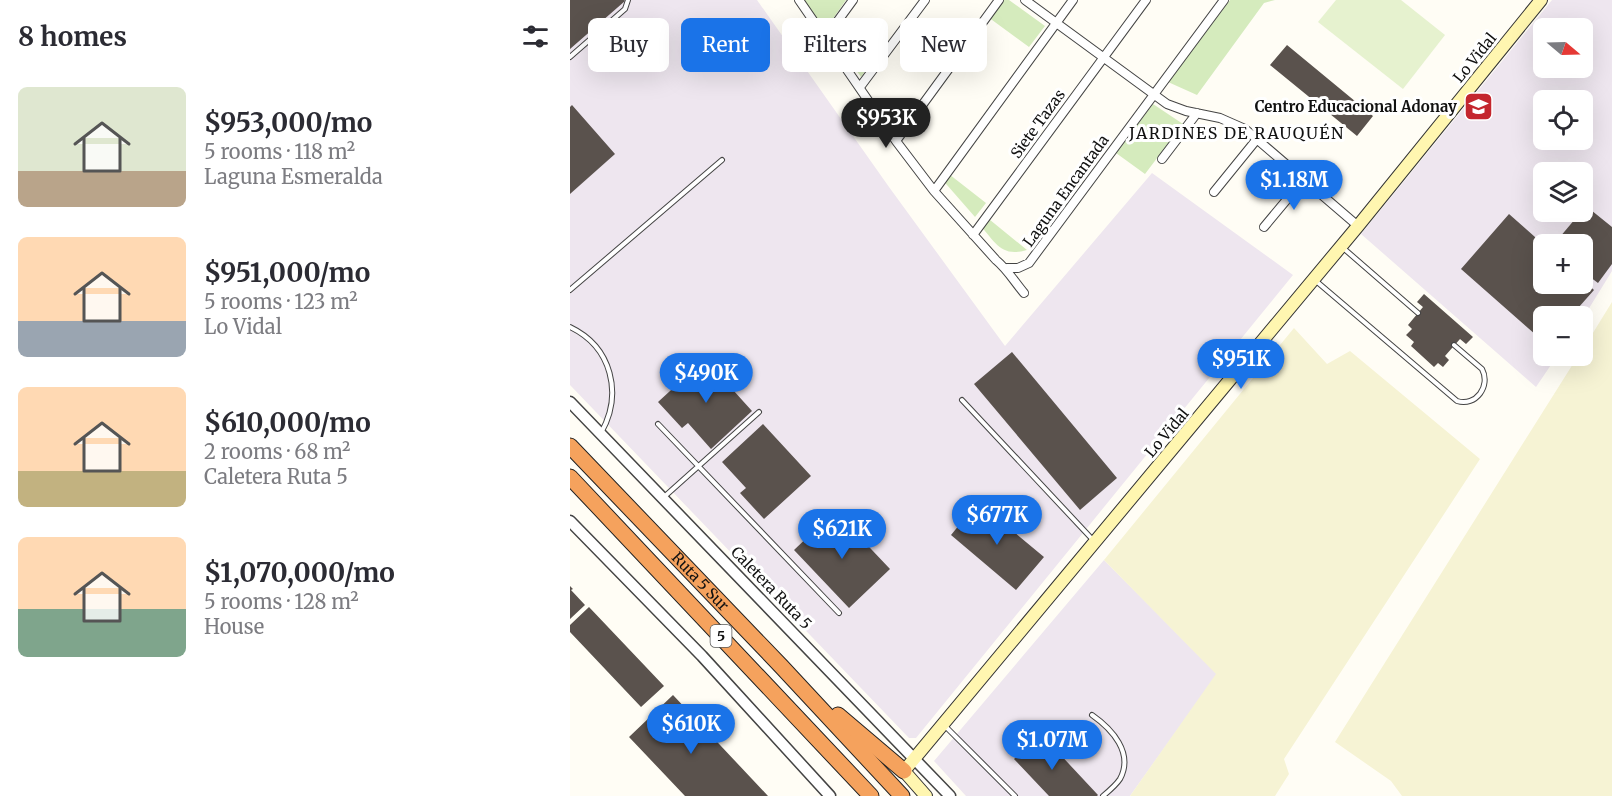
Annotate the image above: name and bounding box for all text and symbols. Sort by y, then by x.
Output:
chip: Buy [588,18,669,72]
chip: Rent [681,18,770,72]
chip: Filters [782,18,888,72]
chip: New [900,18,987,72]
north arrow [1533,18,1593,78]
map controls [1533,18,1593,366]
text: 8 homes [18,20,127,53]
icon: filters [519,20,552,53]
street label: Lo Vidal [1449,29,1501,86]
street label: Siete Tazas [1006,86,1069,162]
button: locate [1533,90,1593,150]
school or university icon: Centro Educacional Adonay [1462,91,1494,123]
place label: Centro Educacional Adonay [1255,97,1457,116]
pin: $953K [844,98,928,149]
text: $953K [855,105,917,130]
text: $953,000/mo [204,106,372,139]
icon: home [66,111,138,183]
district label: JARDINES DE RAUQUÉN [1128,123,1345,143]
street label: Laguna Encantada [1019,131,1113,250]
text: 5 rooms · 118 m² [204,139,355,164]
pin: $1.18M [1245,160,1343,211]
button: layers [1533,162,1593,222]
text: Laguna Esmeralda [204,164,383,189]
text: $1.18M [1260,167,1328,192]
button: + [1533,234,1593,294]
text: $951,000/mo [204,256,370,289]
icon: home [66,261,138,333]
text: 5 rooms · 123 m² [204,289,358,314]
button: − [1533,306,1593,366]
text: Lo Vidal [204,314,282,339]
pin: $951K [1199,339,1283,390]
text: $951K [1211,346,1271,371]
pin: $490K [664,353,748,404]
text: $490K [674,360,738,385]
street label: Lo Vidal [1141,404,1193,461]
text: $610,000/mo [204,406,371,439]
icon: home [66,411,138,483]
text: 2 rooms · 68 m² [204,439,351,464]
text: Caletera Ruta 5 [204,464,348,489]
pin: $677K [955,495,1039,546]
text: $677K [966,502,1028,527]
pin: $621K [800,509,884,560]
text: $621K [812,516,872,541]
street label: Caletera Ruta 5 [727,542,816,633]
street label: Ruta 5 Sur [668,548,733,615]
text: $1,070,000/mo [204,556,395,589]
icon: home [66,561,138,633]
text: 5 rooms · 128 m² [204,589,359,614]
text: House [204,614,264,639]
road number: 5 [710,625,732,647]
pin: $610K [649,704,733,755]
text: $610K [661,711,721,736]
pin: $1.07M [1003,720,1101,771]
text: $1.07M [1016,727,1088,752]

